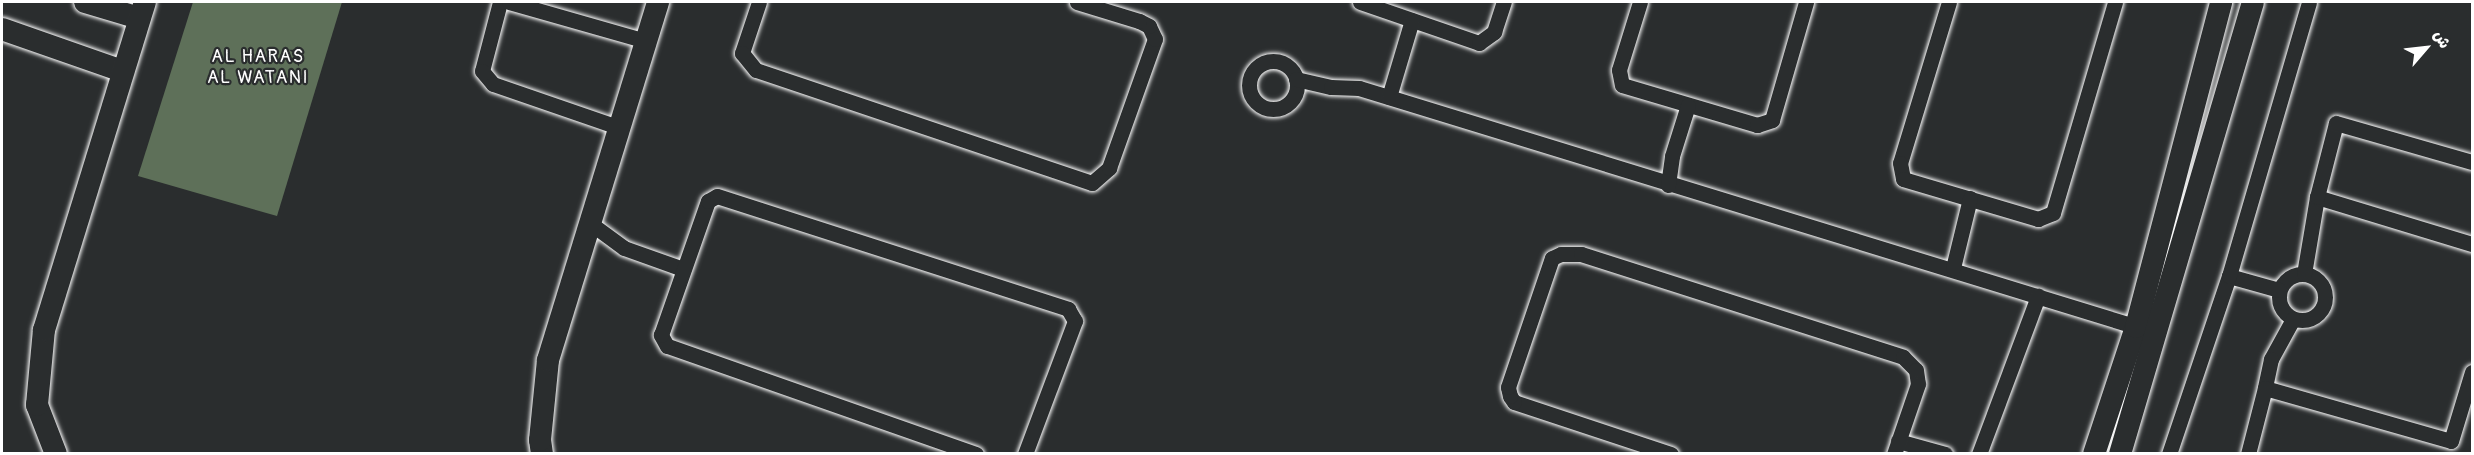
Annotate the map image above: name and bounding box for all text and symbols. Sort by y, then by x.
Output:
north arrow [2396,18,2456,78]
text: ش [2429,27,2455,52]
district label: AL HARAS AL WATANI [207,47,309,90]

